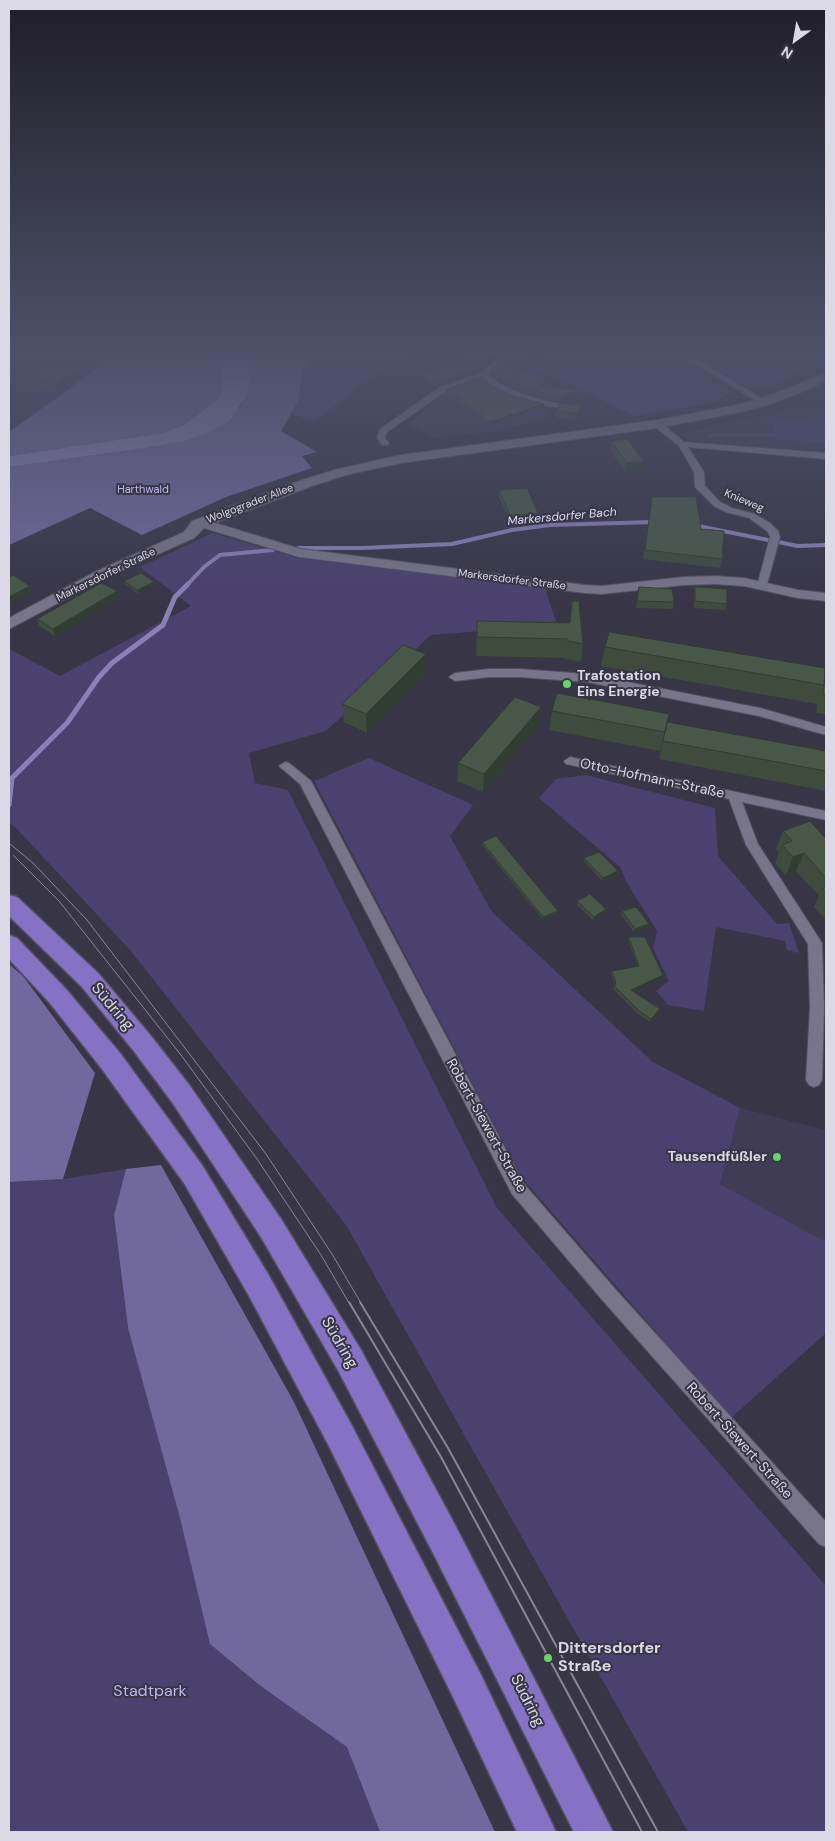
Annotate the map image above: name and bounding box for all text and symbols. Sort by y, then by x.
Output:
north arrow [770,15,820,65]
text: N [778,42,796,63]
street label: Wolgograder Allee [205,481,295,527]
park label: Harthwald [117,483,169,497]
street label: Knieweg [722,487,766,515]
water label: Markersdorfer Bach [507,505,617,529]
street label: Markersdorfer Straße [54,545,158,605]
street label: Markersdorfer Straße [457,567,567,593]
place label: Trafostation Eins Energie [577,668,661,700]
marker: Trafostation Eins Energie [561,678,573,690]
street label: Otto-Hofmann-Straße [578,755,726,803]
street label: Südring [87,979,137,1035]
street label: Robert-Siewert-Straße [442,1056,530,1196]
place label: Tausendfüßler [668,1149,767,1165]
marker: Tausendfüßler [771,1151,783,1163]
street label: Südring [317,1314,361,1372]
street label: Robert-Siewert-Straße [682,1380,796,1502]
place label: Dittersdorfer Straße [558,1639,661,1677]
marker: Dittersdorfer Straße [542,1652,554,1664]
street label: Südring [506,1672,548,1730]
park label: Stadtpark [113,1682,187,1702]

